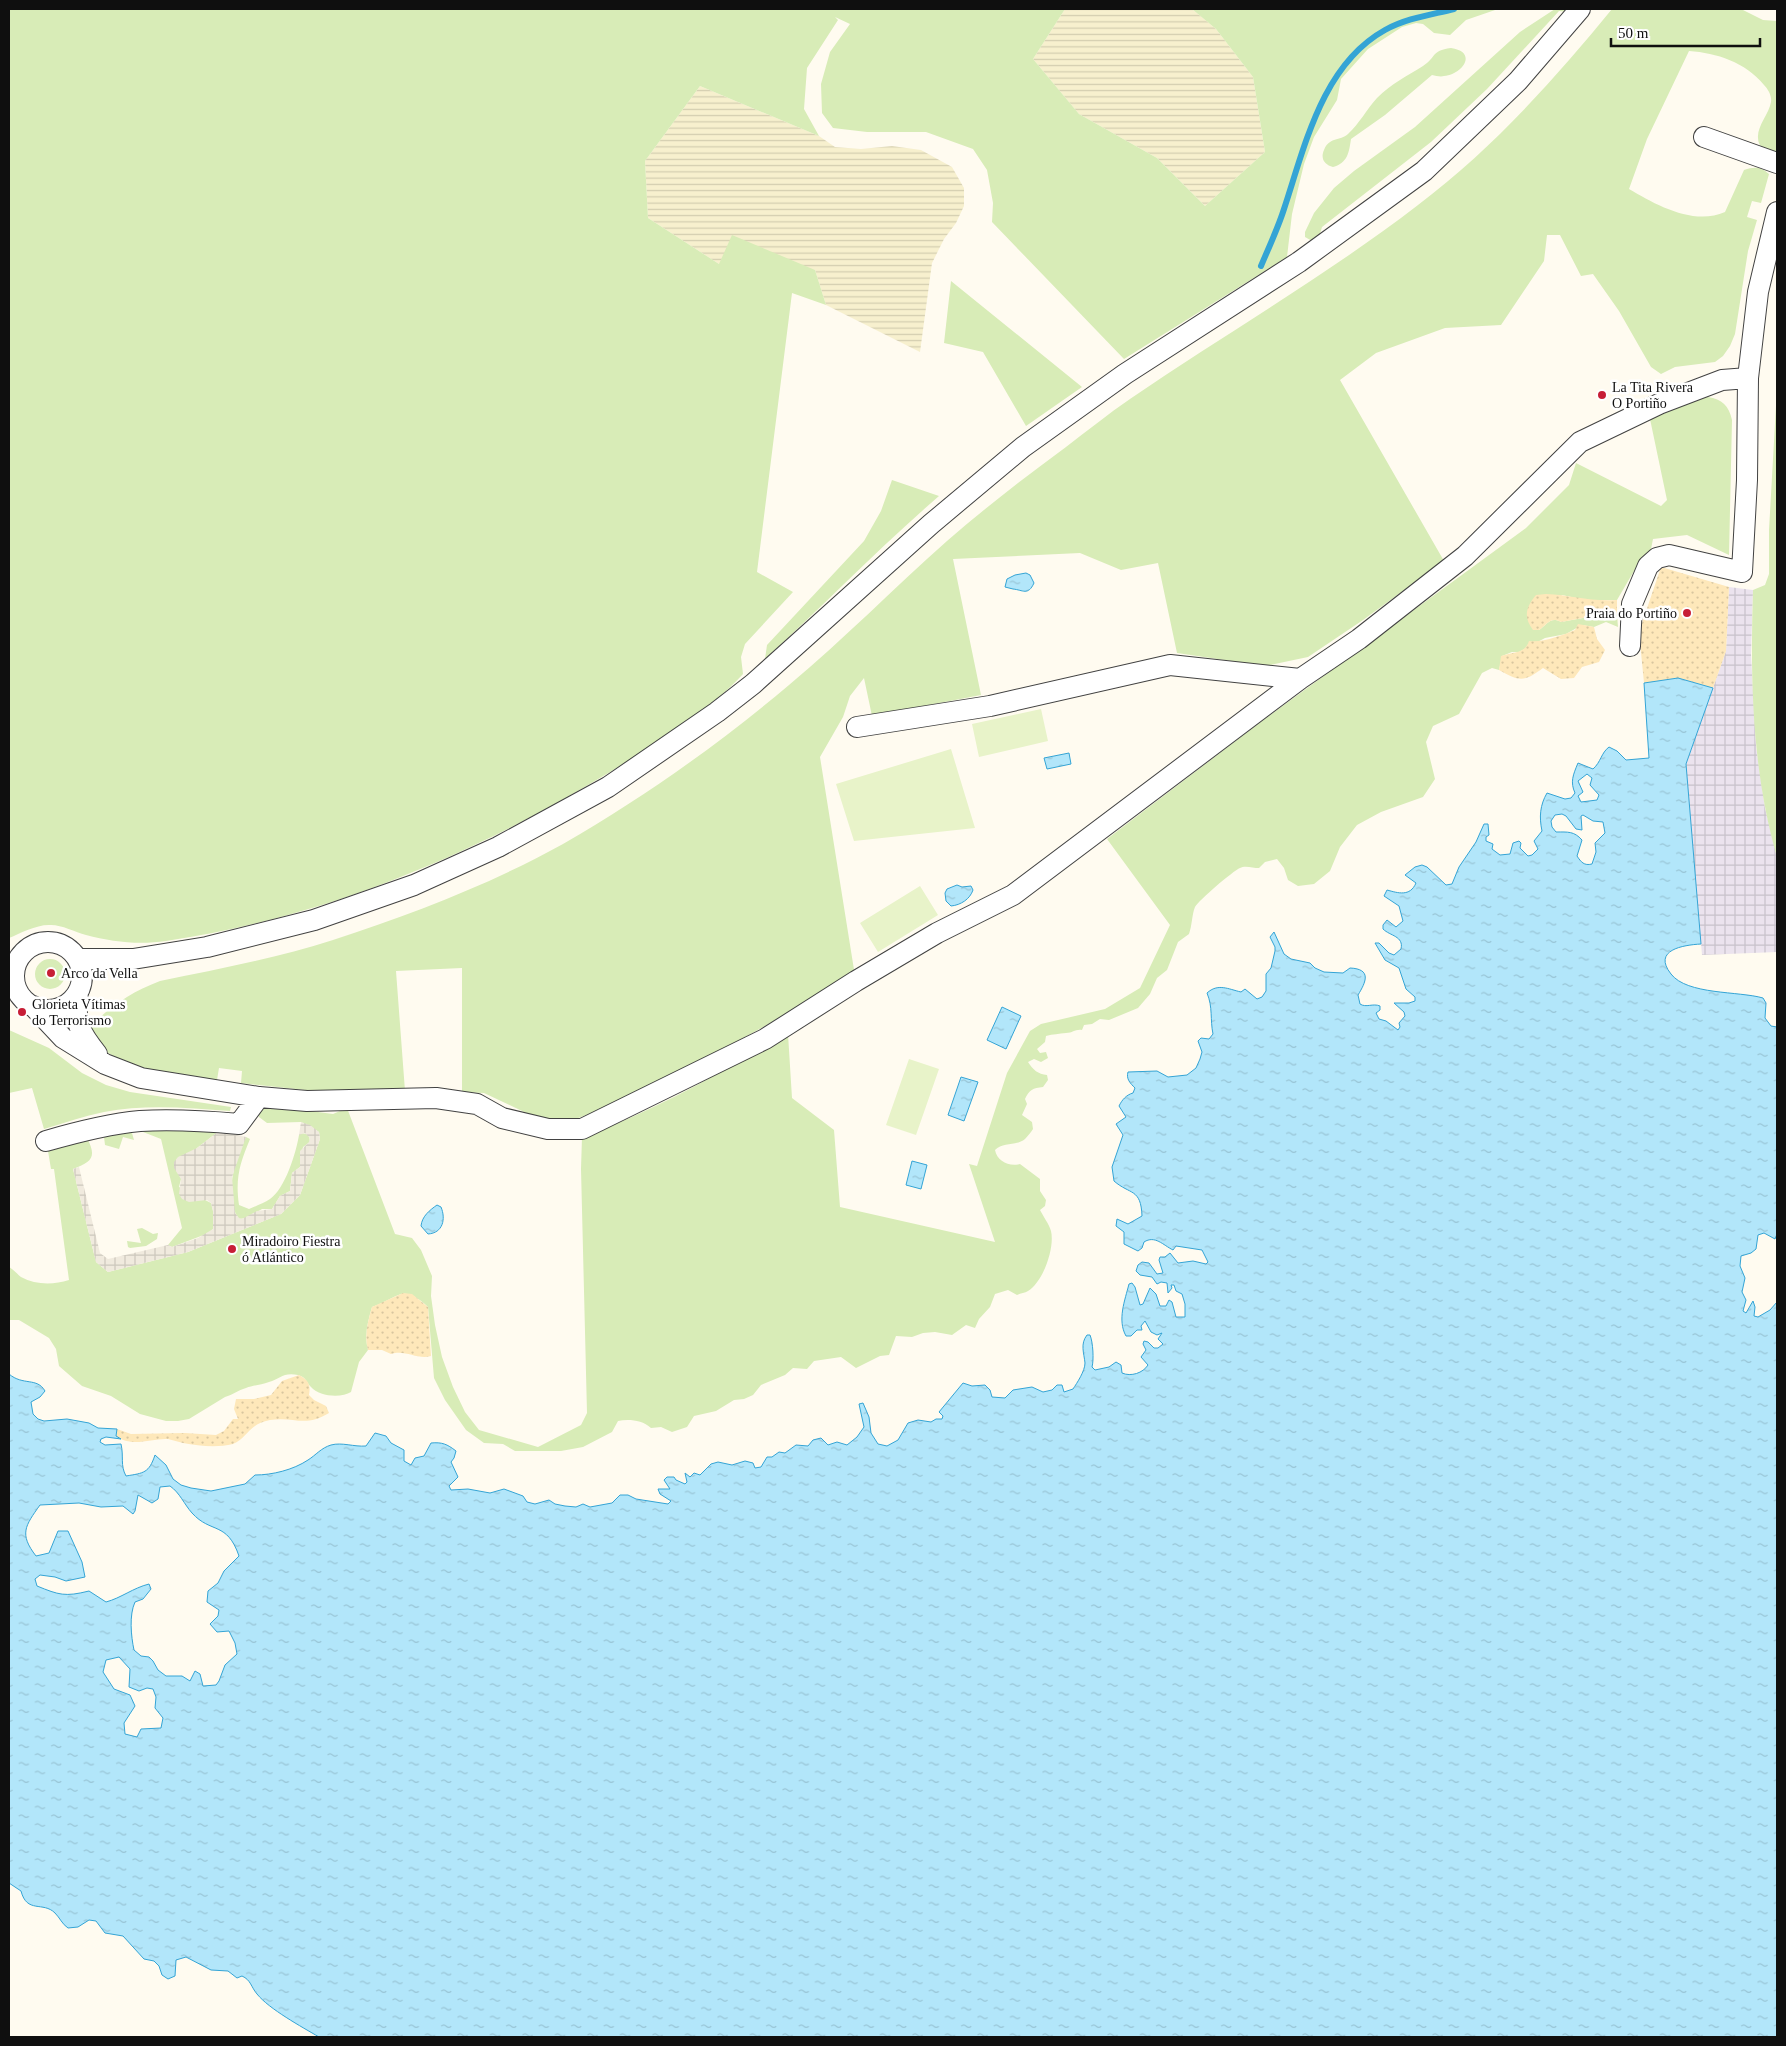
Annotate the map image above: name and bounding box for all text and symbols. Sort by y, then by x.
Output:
scale bar [1611,15,1760,47]
text: 50 m [1618,25,1649,41]
place label: La Tita Rivera O Portiño [1612,380,1694,411]
marker: La Tita Rivera O Portiño [1596,389,1608,401]
place label: Praia do Portiño [1586,606,1677,621]
marker: Praia do Portiño [1681,607,1693,619]
place label: Arco da Vella [61,966,138,981]
marker: Arco da Vella [45,967,57,979]
place label: Glorieta Vítimas do Terrorismo [32,997,125,1028]
marker: Glorieta Vítimas do Terrorismo [16,1006,28,1018]
place label: Miradoiro Fiestra ó Atlántico [242,1234,341,1265]
marker: Miradoiro Fiestra ó Atlántico [226,1243,238,1255]

